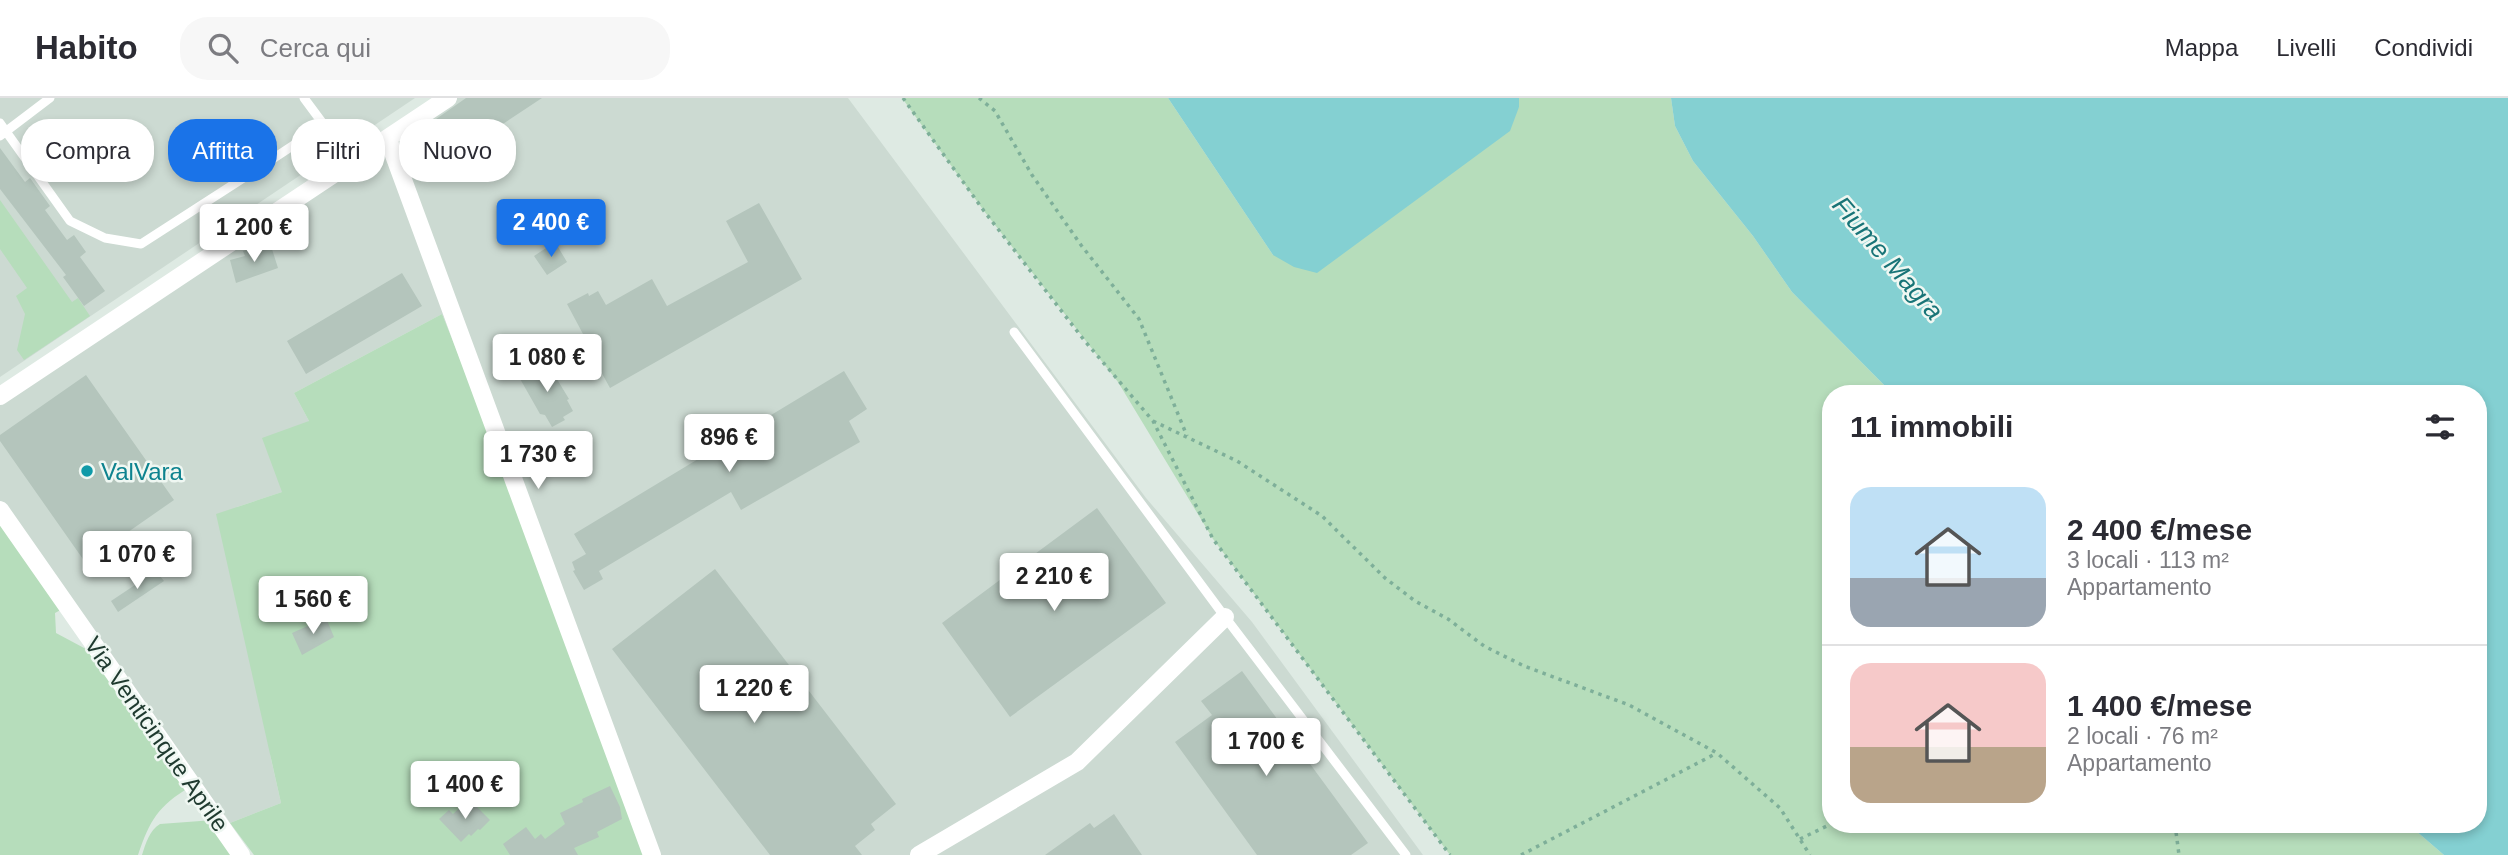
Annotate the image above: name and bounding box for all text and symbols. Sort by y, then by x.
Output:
search box [180,17,670,80]
text: Habito [35,29,138,66]
icon: search [204,29,242,67]
text: Cerca qui [260,33,371,63]
text: Mappa [2165,34,2238,61]
text: Livelli [2276,34,2336,61]
text: Condividi [2374,34,2473,61]
chip: Compra [21,119,154,182]
chip: Affitta [168,119,277,182]
chip: Filtri [291,119,385,182]
chip: Nuovo [399,119,516,182]
water label: Fiume Magra [1826,190,1950,326]
pin: 2 400 € [486,200,616,259]
pin: 1 200 € [189,204,319,264]
text: 2 400 € [513,209,589,235]
text: 1 200 € [216,214,292,240]
pin: 1 080 € [482,334,612,394]
text: 1 080 € [509,344,585,370]
icon: filters [2421,408,2459,446]
text: 11 immobili [1850,410,2013,443]
pin: 896 € [680,414,778,474]
text: 896 € [700,424,758,450]
pin: 1 730 € [473,432,603,491]
text: 1 730 € [500,441,576,467]
place label: ValVara [101,458,183,485]
marker: ValVara [79,463,95,479]
text: 2 400 €/mese [2067,513,2252,546]
icon: home [1906,515,1990,599]
pin: 1 070 € [72,532,202,591]
text: 1 070 € [99,541,175,567]
text: 3 locali · 113 m² [2067,547,2229,573]
pin: 2 210 € [989,554,1119,613]
text: 2 210 € [1016,563,1092,589]
text: Appartamento [2067,574,2211,600]
pin: 1 560 € [248,576,378,636]
text: 1 560 € [275,586,351,612]
street label: Via Venticinque Aprile [79,631,235,837]
pin: 1 220 € [689,666,819,725]
text: 1 220 € [716,675,792,701]
text: 1 400 €/mese [2067,689,2252,722]
icon: home [1906,691,1990,775]
pin: 1 700 € [1201,718,1331,778]
text: 2 locali · 76 m² [2067,723,2218,749]
text: 1 700 € [1228,728,1304,754]
text: Appartamento [2067,750,2211,776]
pin: 1 400 € [400,762,530,821]
text: 1 400 € [427,771,503,797]

